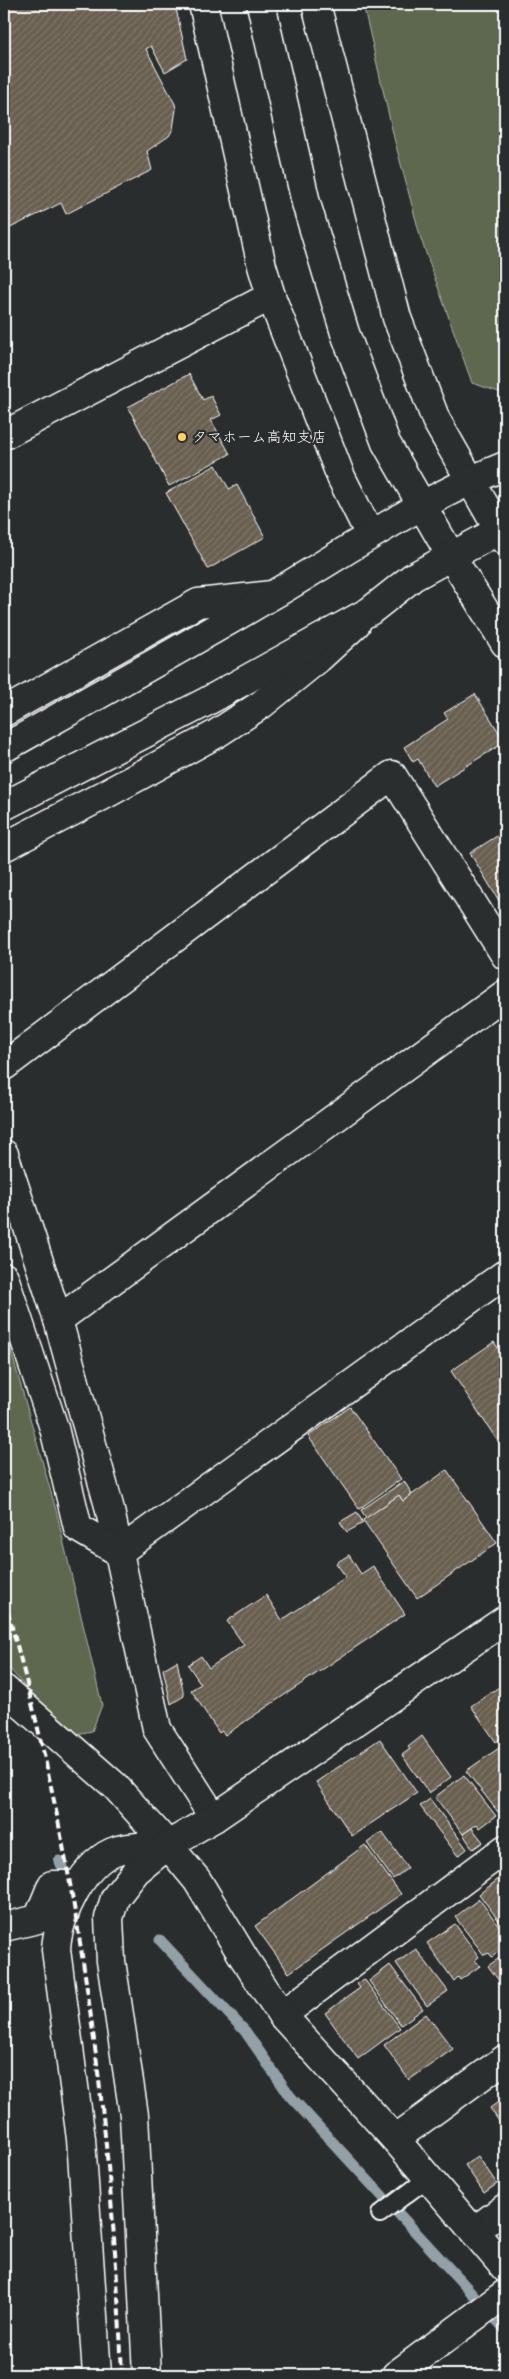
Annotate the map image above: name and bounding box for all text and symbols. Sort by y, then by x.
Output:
place label: タマホーム高知支店 [192,428,326,447]
marker: タマホーム高知支店 [176,431,188,443]

